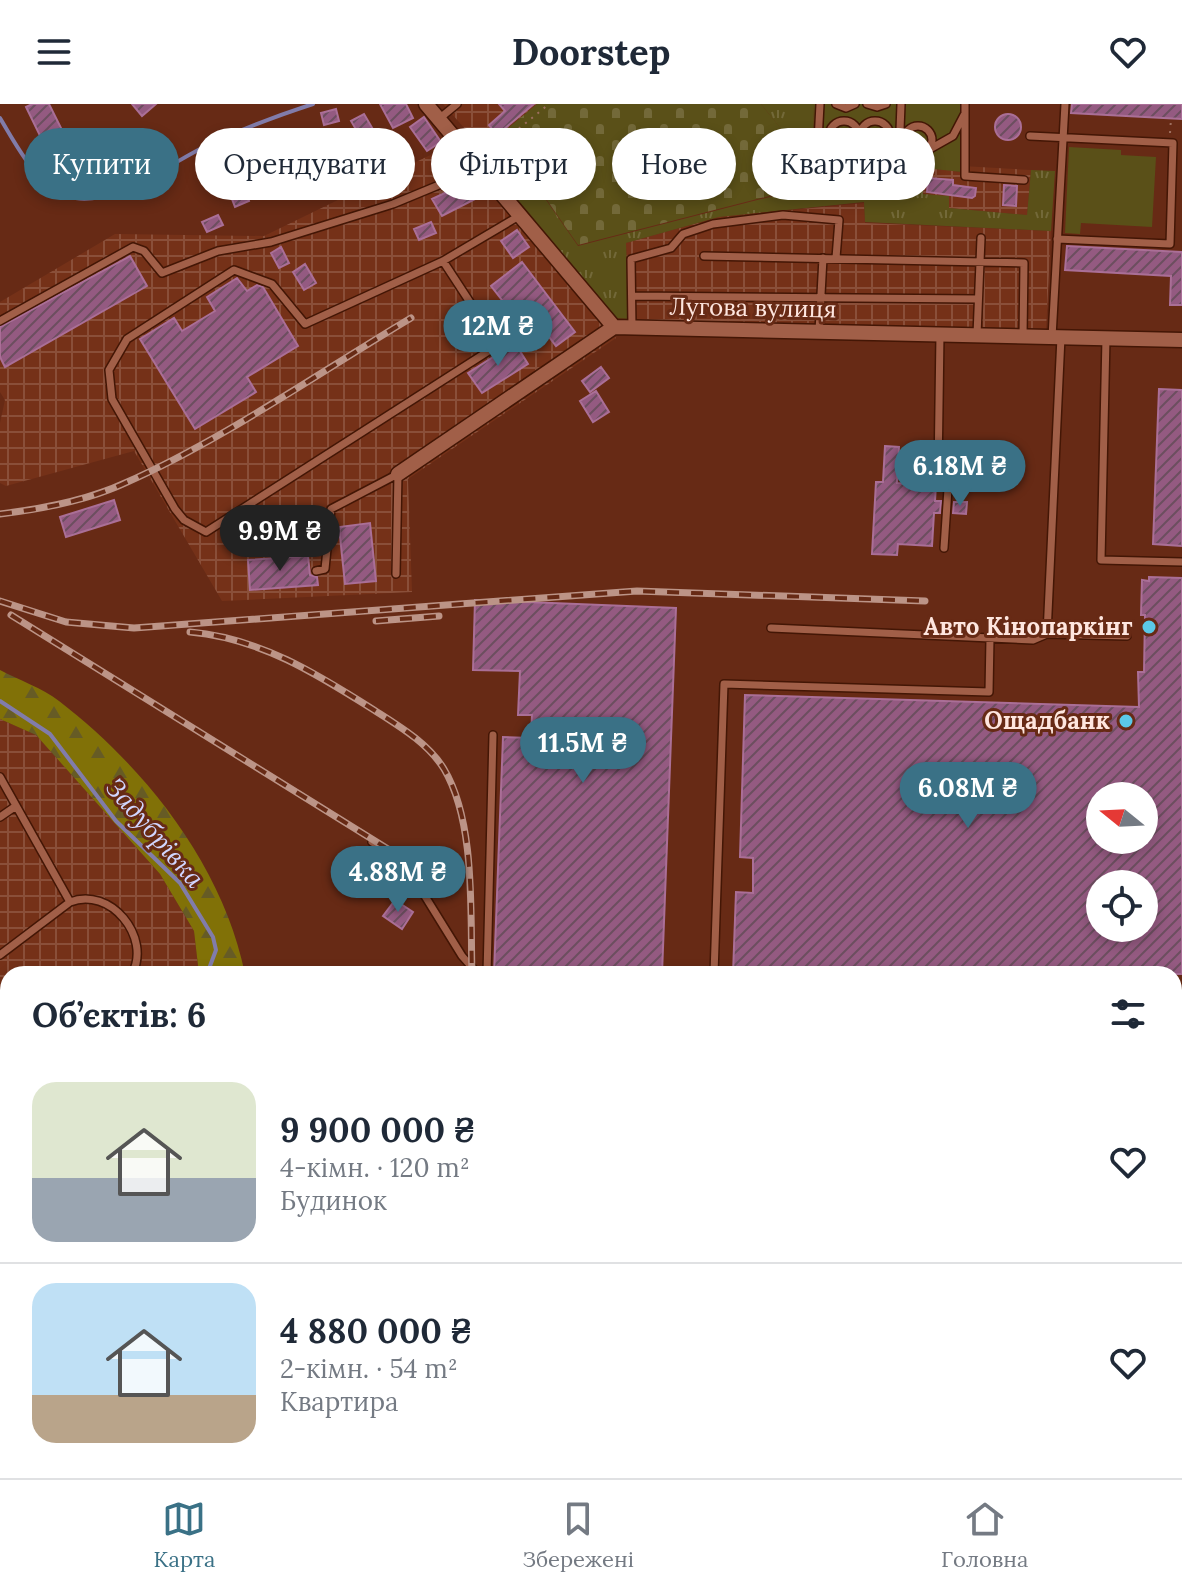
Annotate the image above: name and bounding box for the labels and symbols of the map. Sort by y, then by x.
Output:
street label: Лугова вулиця [669,291,837,324]
pin: 12M ₴ [442,300,554,368]
pin: 6.18M ₴ [886,440,1034,508]
pin: 9.9M ₴ [215,505,345,573]
place label: Авто Кінопаркінг [923,611,1133,642]
marker: Авто Кінопаркінг [1140,618,1158,636]
place label: Ощадбанк [984,705,1110,736]
marker: Ощадбанк [1117,712,1135,730]
pin: 11.5M ₴ [509,717,657,785]
pin: 6.08M ₴ [894,762,1042,830]
water label: Задубрівка [99,771,212,895]
north arrow [1086,782,1158,854]
pin: 4.88M ₴ [324,846,472,914]

